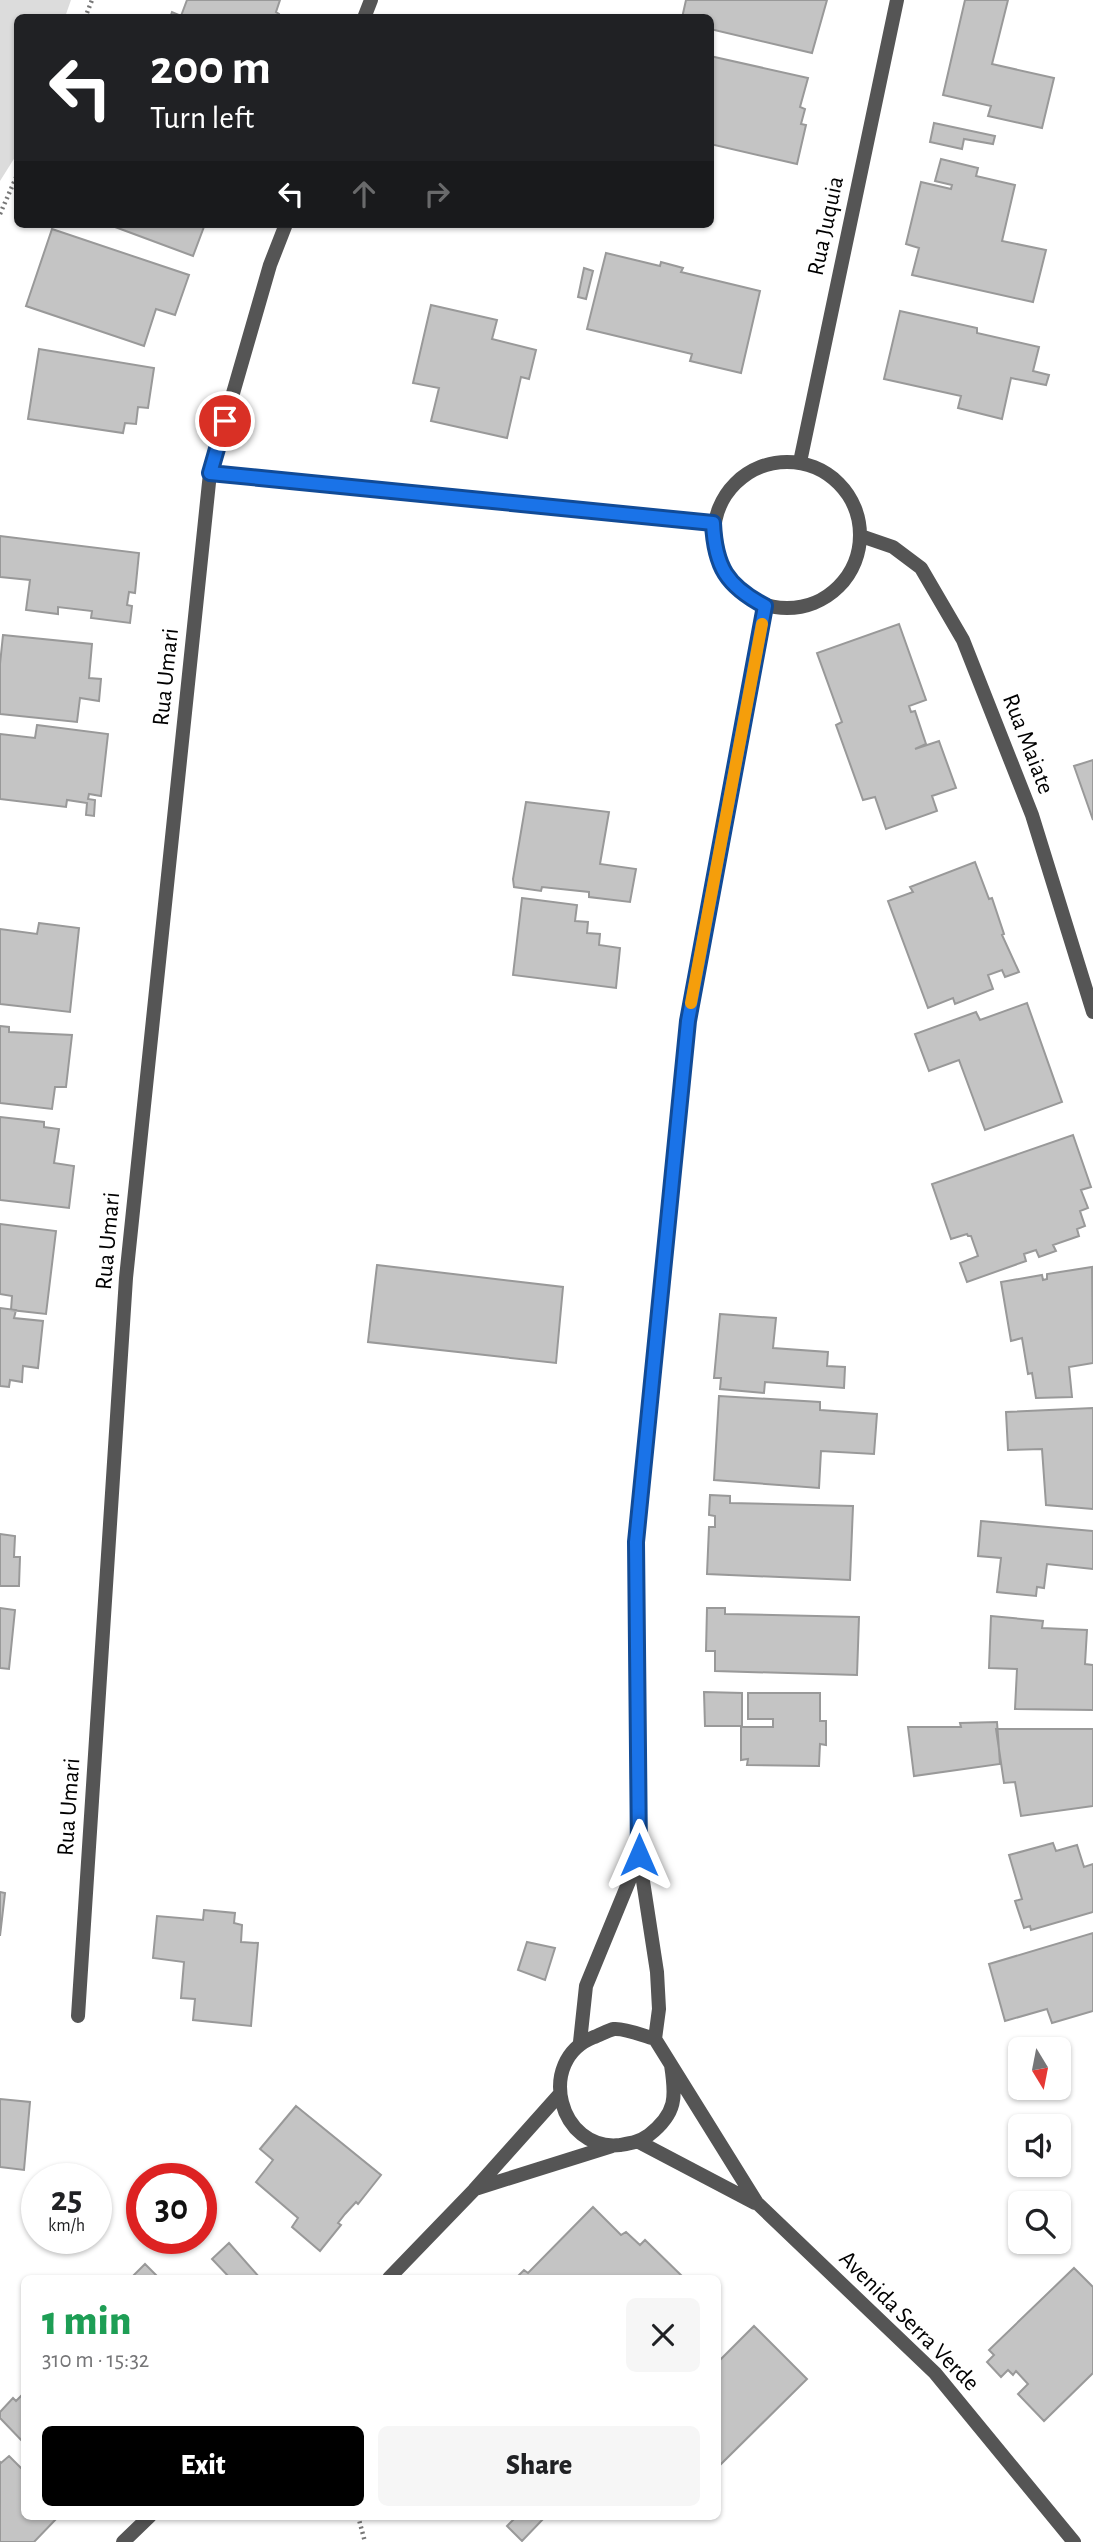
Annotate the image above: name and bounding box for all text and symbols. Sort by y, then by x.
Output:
icon: left [35,42,126,133]
text: 200 m [150,44,271,93]
text: Turn left [150,102,254,134]
street label: Rua Juquia [804,174,848,278]
icon: left [272,175,310,213]
icon: ahead [345,175,383,213]
icon: right [418,175,456,213]
pin [195,391,255,451]
icon: arrive [206,402,244,440]
street label: Rua Umari [149,627,183,727]
street label: Rua Maiate [998,691,1058,797]
street label: Rua Umari [92,1191,124,1291]
street label: Rua Umari [54,1757,84,1857]
position arrow [602,1818,676,1892]
north arrow [1008,2037,1071,2100]
map controls [1008,2037,1071,2254]
button: sound [1008,2114,1071,2177]
speed limit sign: 30 [126,2163,217,2254]
text: 25 [51,2182,82,2217]
button: search [1008,2191,1071,2254]
text: km/h [48,2217,85,2235]
street label: Avenida Serra Verde [834,2246,984,2396]
button: close [626,2298,700,2372]
text: 1 min [42,2300,131,2342]
text: 310 m · 15:32 [42,2349,149,2372]
button: Exit [42,2426,364,2506]
button: Share [378,2426,700,2506]

